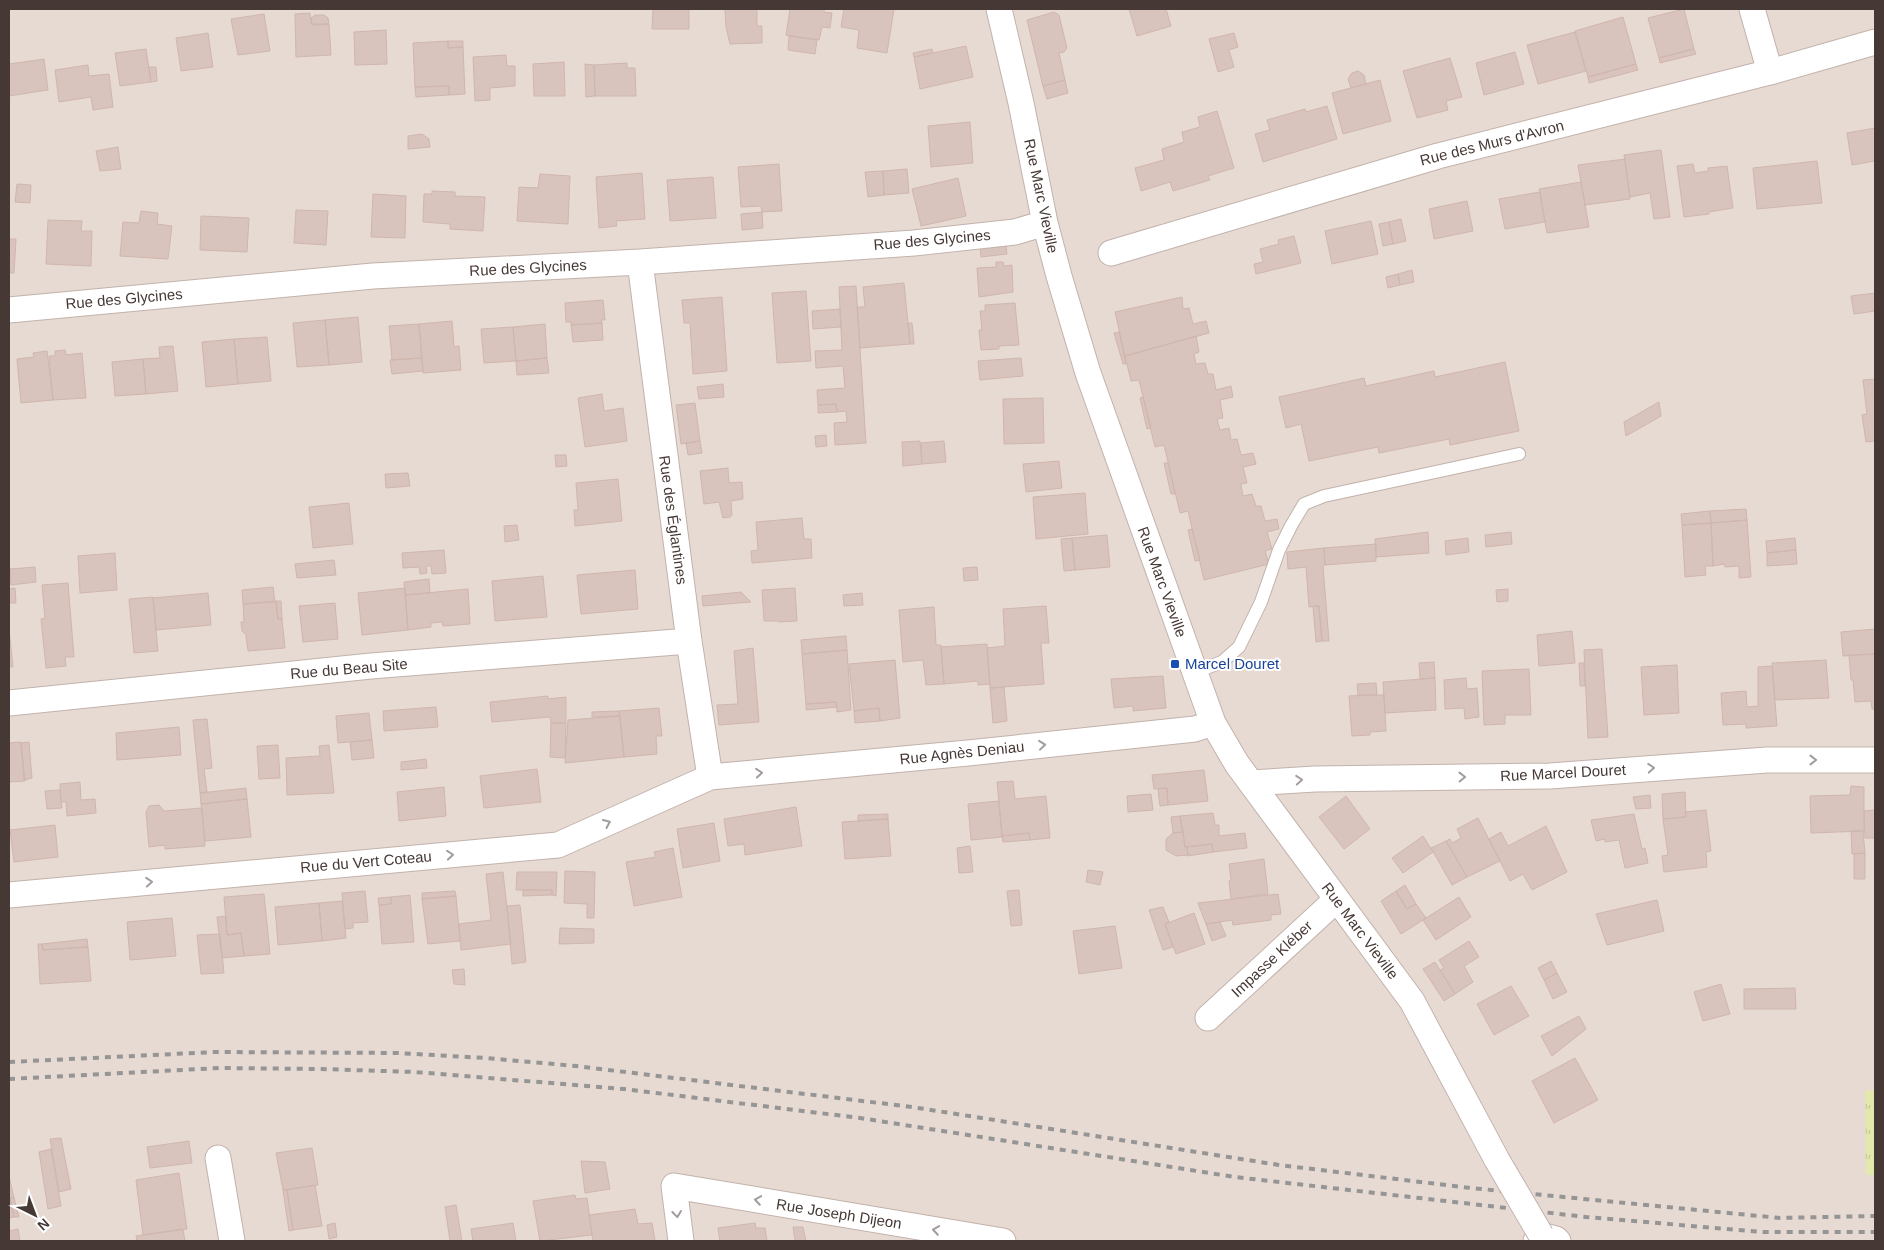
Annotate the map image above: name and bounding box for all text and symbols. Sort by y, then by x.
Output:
street label: Rue des Murs d'Avron [1418,116,1566,169]
street label: Rue Marc Vieville [1021,137,1062,255]
street label: Rue des Glycines [873,226,991,253]
street label: Rue des Glycines [469,256,587,279]
street label: Rue des Glycines [65,285,183,312]
street label: Rue des Églantines [656,454,691,586]
street label: Rue Marc Vieville [1135,524,1190,639]
street label: Rue du Beau Site [290,655,408,682]
place label: Marcel Douret [1185,655,1280,672]
marker: Marcel Douret [1169,658,1181,670]
street label: Rue Agnès Deniau [899,738,1025,767]
one-way arrow [1039,740,1047,751]
one-way arrow [1810,755,1817,765]
street label: Rue Marcel Douret [1500,761,1627,784]
one-way arrow [1647,763,1655,774]
one-way arrow [755,767,763,778]
one-way arrow [1458,772,1466,782]
one-way arrow [1296,774,1304,785]
one-way arrow [602,819,611,829]
street label: Rue du Vert Coteau [300,847,432,876]
one-way arrow [446,850,454,861]
one-way arrow [145,877,153,888]
street label: Rue Marc Vieville [1319,879,1402,982]
street label: Impasse Kléber [1228,917,1316,1000]
north arrow [10,1190,60,1240]
street label: Rue Joseph Dijeon [775,1195,903,1232]
one-way arrow [754,1196,763,1206]
one-way arrow [671,1210,682,1218]
text: N [35,1215,53,1234]
one-way arrow [932,1225,940,1235]

